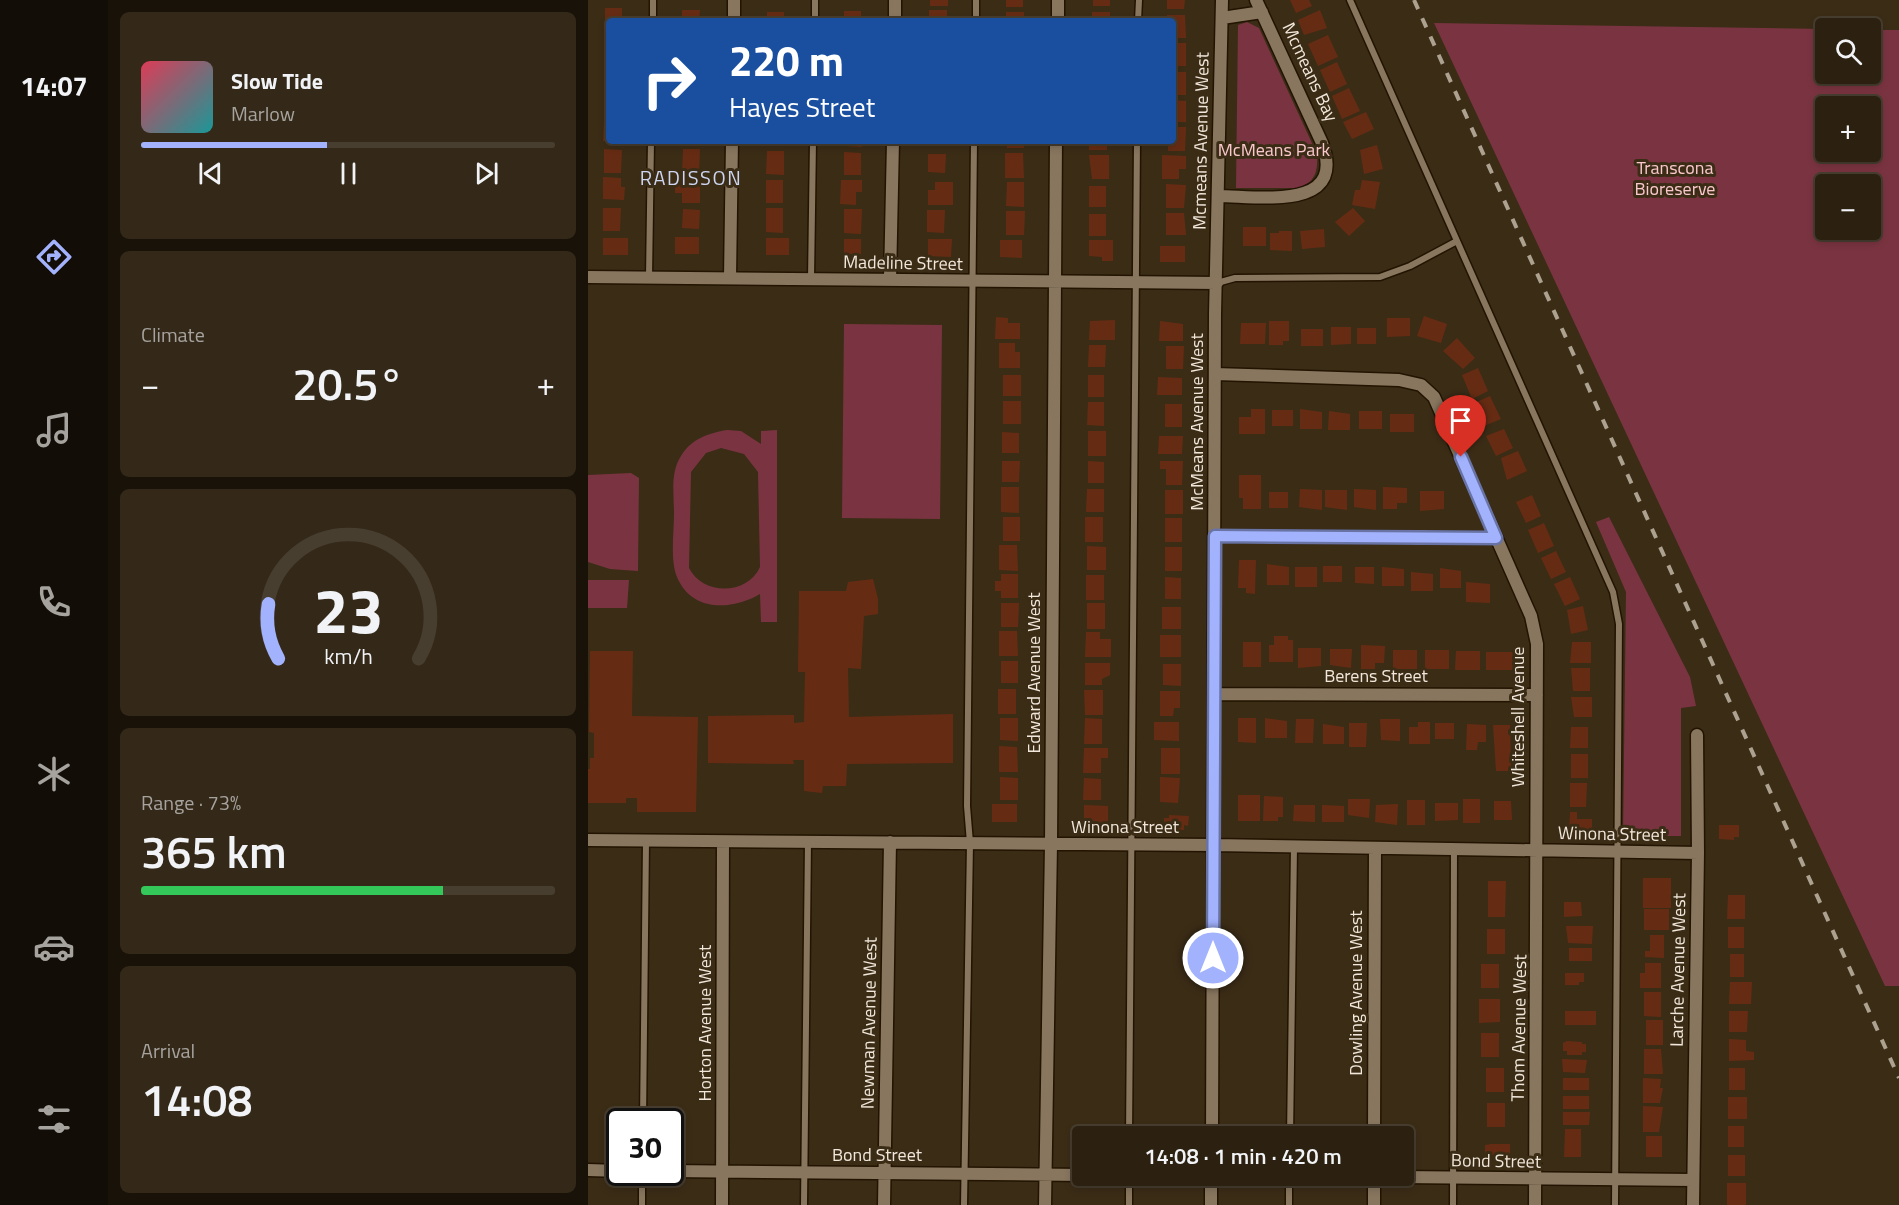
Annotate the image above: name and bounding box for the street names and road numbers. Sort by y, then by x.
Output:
street label: Mcmeans Bay [1276,18,1345,126]
street label: Mcmeans Avenue West [1185,51,1216,230]
street label: Madeline Street [843,248,964,277]
street label: McMeans Avenue West [1183,333,1210,511]
street label: Edward Avenue West [1020,592,1047,754]
street label: Whiteshell Avenue [1504,647,1531,787]
street label: Berens Street [1324,662,1429,689]
street label: Winona Street [1071,813,1180,840]
street label: Winona Street [1558,819,1667,848]
street label: Larche Avenue West [1663,892,1692,1047]
street label: Dowling Avenue West [1342,910,1369,1076]
street label: Newman Avenue West [854,936,884,1109]
street label: Horton Avenue West [691,944,718,1101]
street label: Thom Avenue West [1504,953,1533,1102]
street label: Bond Street [832,1141,923,1168]
street label: Bond Street [1451,1146,1542,1175]

